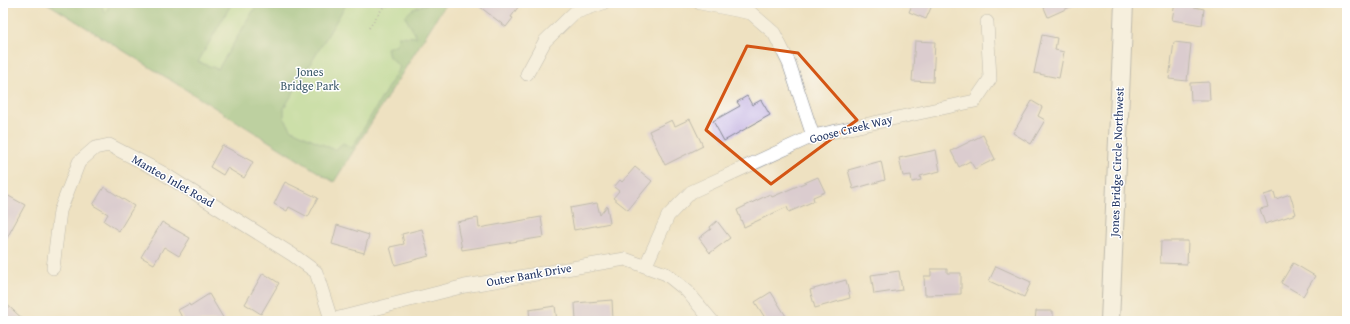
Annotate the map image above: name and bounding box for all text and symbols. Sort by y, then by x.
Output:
park label: Jones Bridge Park [281,63,340,94]
street label: Jones Bridge Circle Northwest [1105,86,1128,239]
street label: Goose Creek Way [808,110,894,147]
street label: Manteo Inlet Road [129,150,218,211]
street label: Outer Bank Drive [485,259,573,290]

